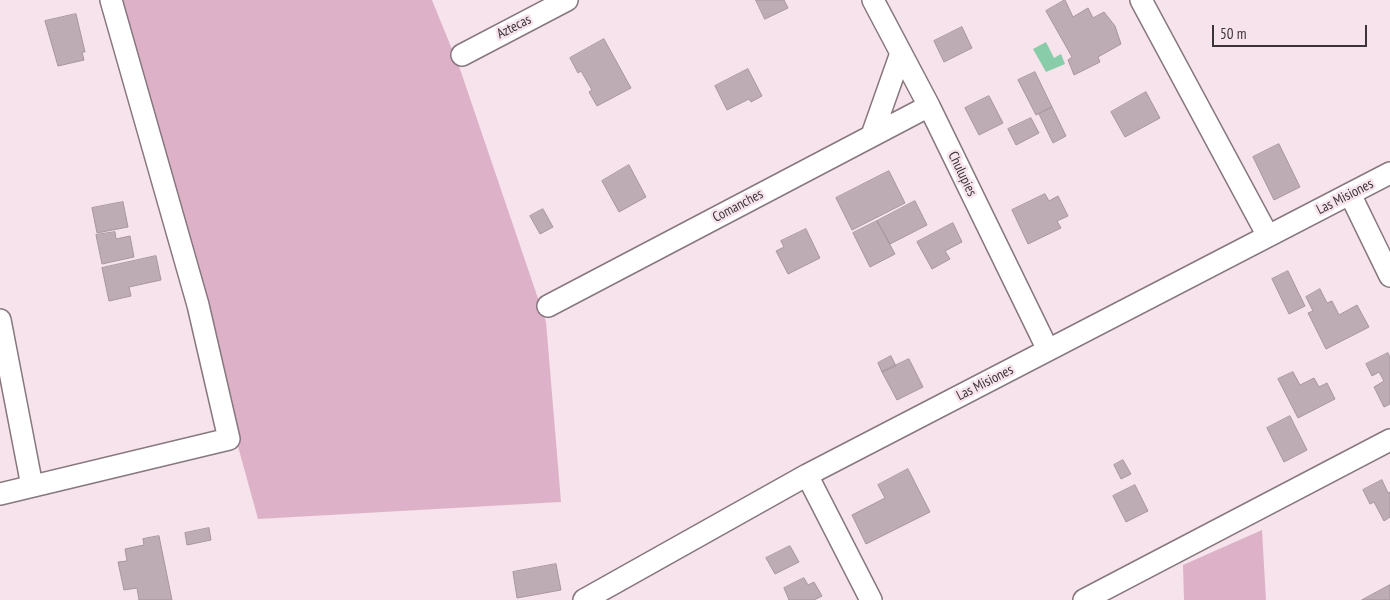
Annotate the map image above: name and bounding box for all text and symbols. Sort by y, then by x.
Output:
street label: Aztecas [494,11,534,43]
scale bar [1215,15,1370,47]
text: 50 m [1220,24,1246,43]
street label: Chulupies [944,149,980,199]
street label: Las Misiones [1314,176,1376,218]
street label: Comanches [710,186,766,226]
street label: Las Misiones [954,362,1016,404]

